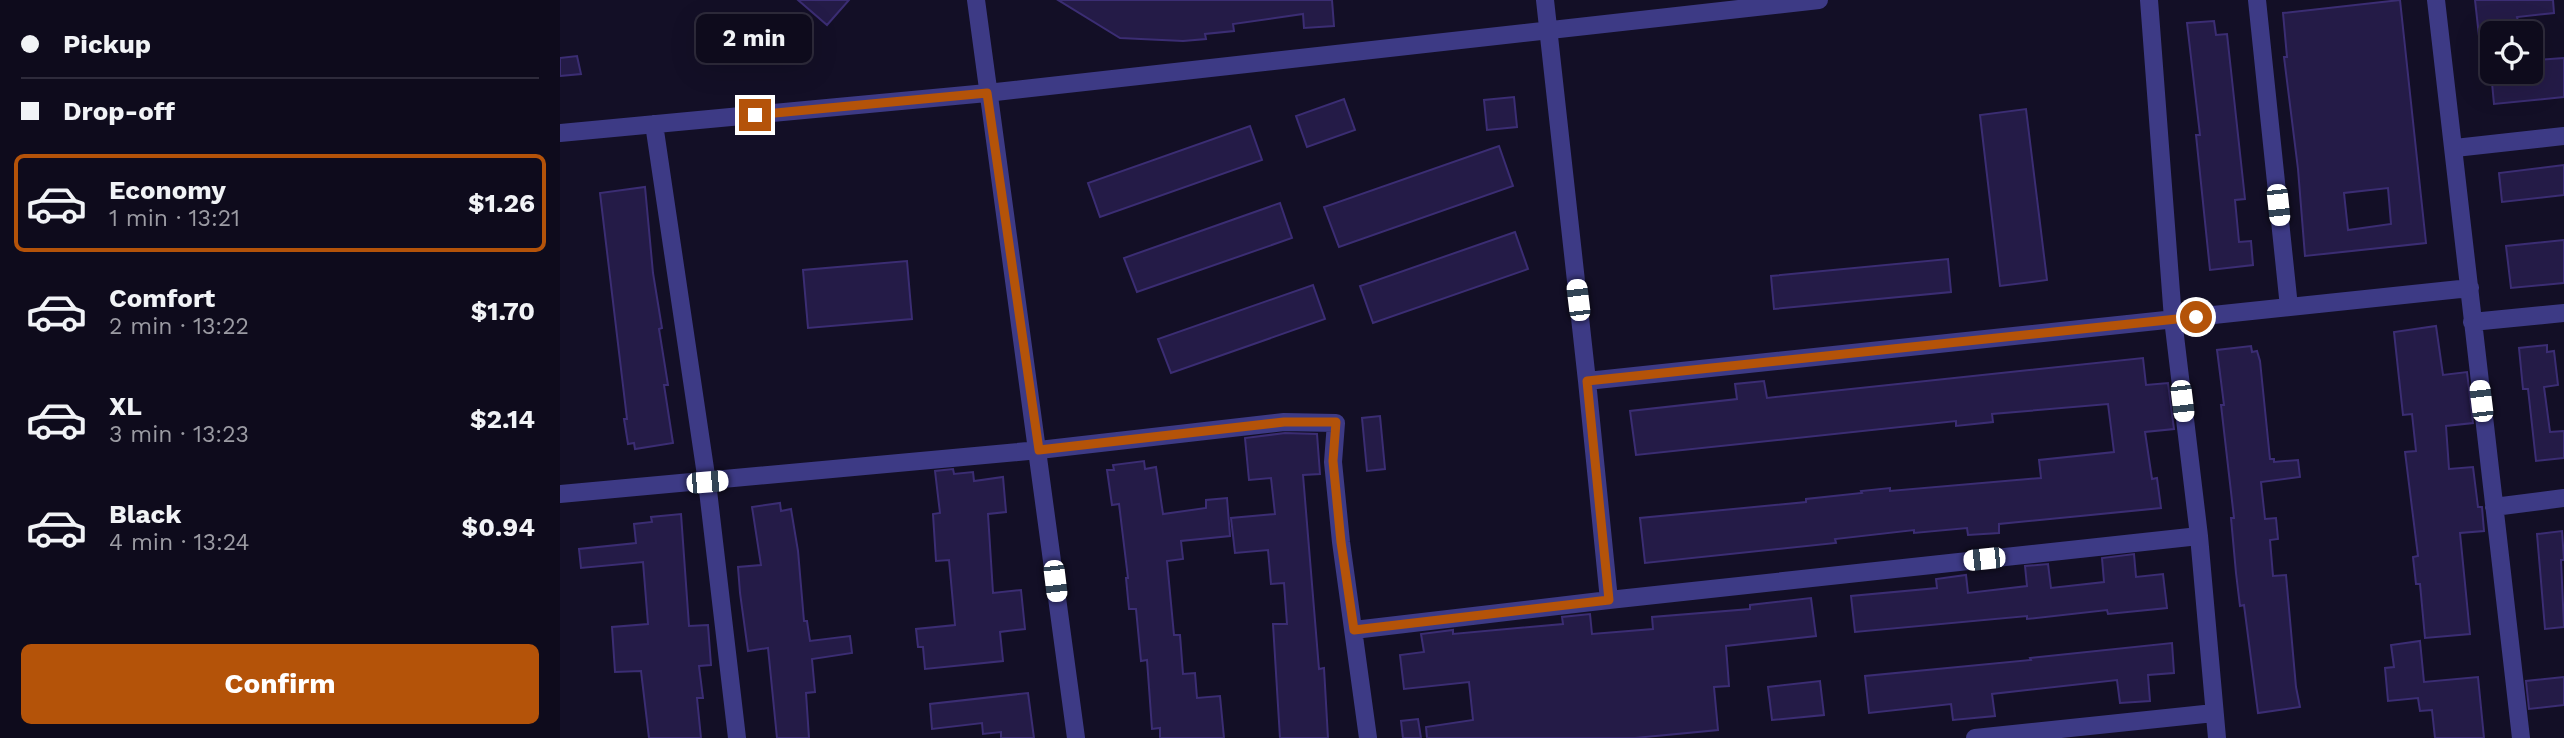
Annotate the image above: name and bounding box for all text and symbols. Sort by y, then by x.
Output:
callout: 2 min [697,13,813,62]
map controls [2480,21,2543,84]
button: locate [2480,21,2543,84]
text: 2 min [723,25,785,52]
text: Pickup [63,29,151,59]
text: Drop-off [63,96,175,126]
route end [739,99,771,131]
icon: car [25,172,88,235]
text: Economy [109,175,226,205]
car [2266,183,2291,227]
text: $1.26 [468,188,535,218]
text: 1 min · 13:21 [109,205,240,232]
car [1566,278,1591,322]
icon: car [25,280,88,343]
text: Comfort [109,283,215,313]
text: $1.70 [471,296,535,326]
route start [2180,301,2212,333]
text: 2 min · 13:22 [109,313,249,340]
car [2170,379,2195,423]
car [2469,379,2494,423]
icon: car [25,388,88,451]
text: XL [109,391,142,421]
text: $2.14 [470,404,535,434]
text: 3 min · 13:23 [109,421,249,448]
car [686,470,729,494]
icon: car [25,496,88,559]
text: Black [109,499,181,529]
text: $0.94 [461,512,535,542]
text: 4 min · 13:24 [109,529,250,556]
car [1963,546,2006,572]
car [1043,559,1068,603]
button: Confirm [21,644,539,724]

